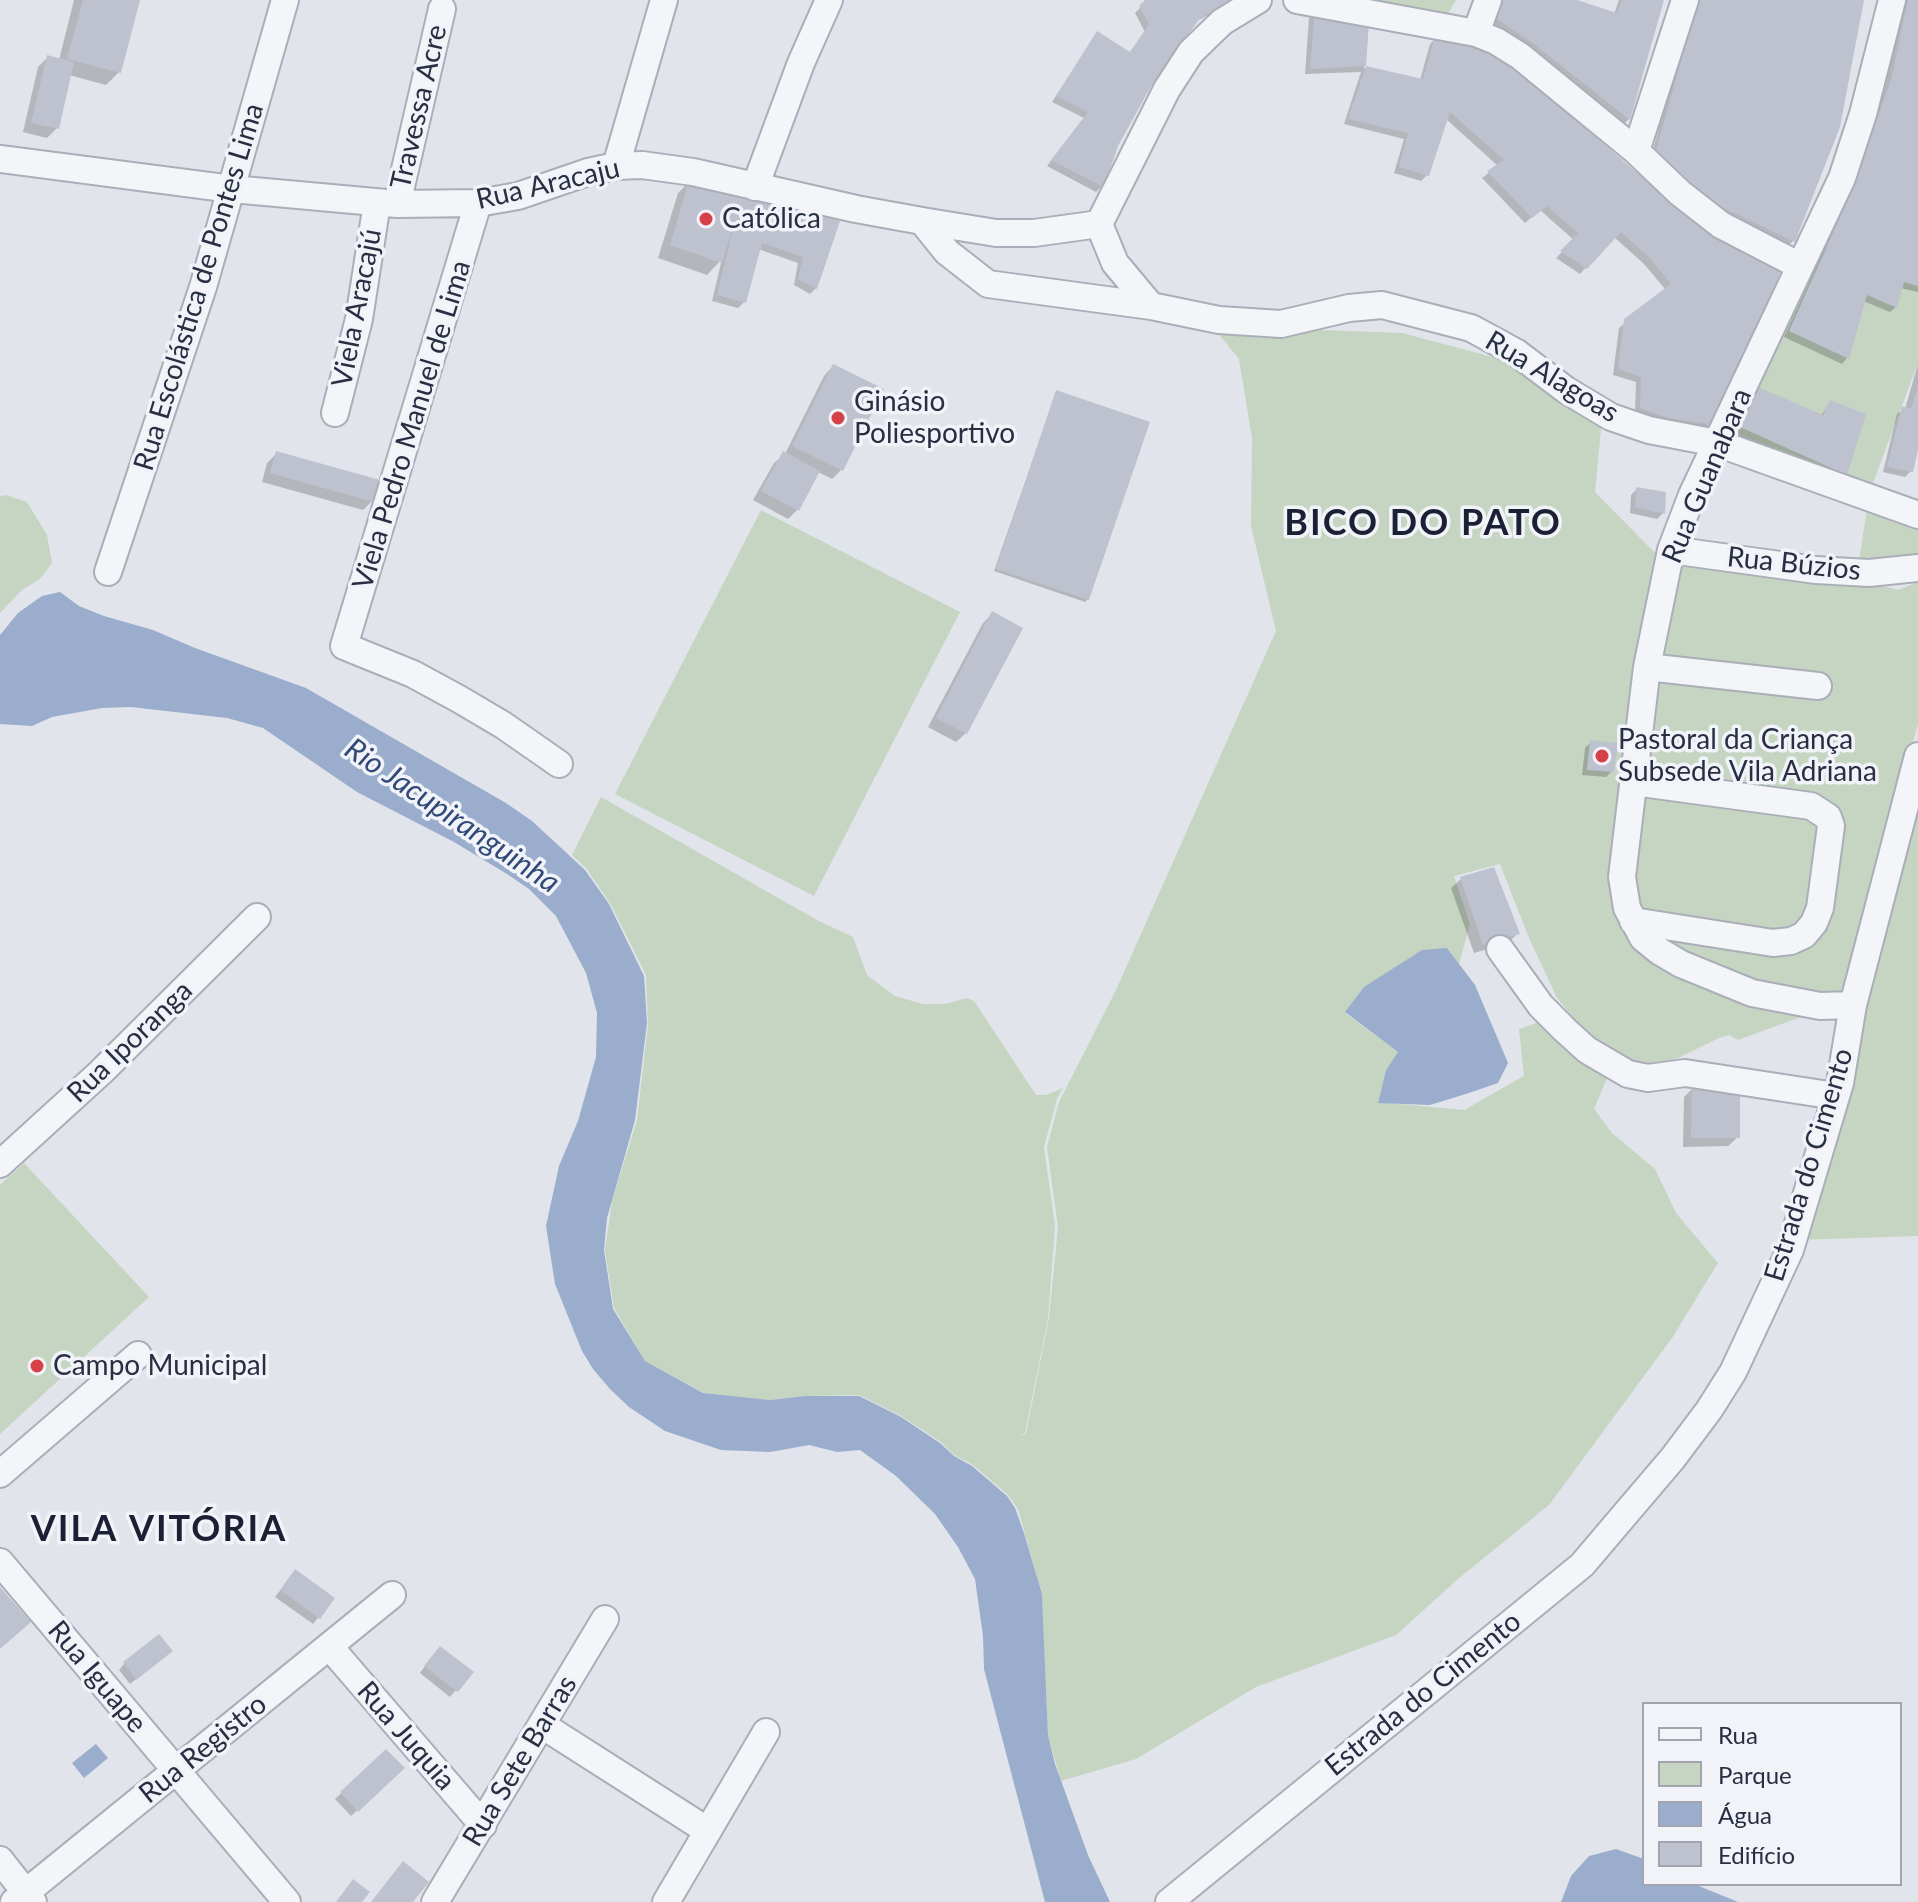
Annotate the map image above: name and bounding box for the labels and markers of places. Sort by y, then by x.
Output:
place label: Católica [722,202,821,236]
marker: Católica [697,210,715,228]
place label: Ginásio Poliesportivo [854,385,1015,451]
marker: Ginásio Poliesportivo [829,409,847,427]
place label: Pastoral da Criança Subsede Vila Adriana [1618,723,1877,789]
marker: Pastoral da Criança Subsede Vila Adriana [1593,747,1611,765]
place label: Campo Municipal [53,1349,267,1383]
marker: Campo Municipal [28,1357,46,1375]

